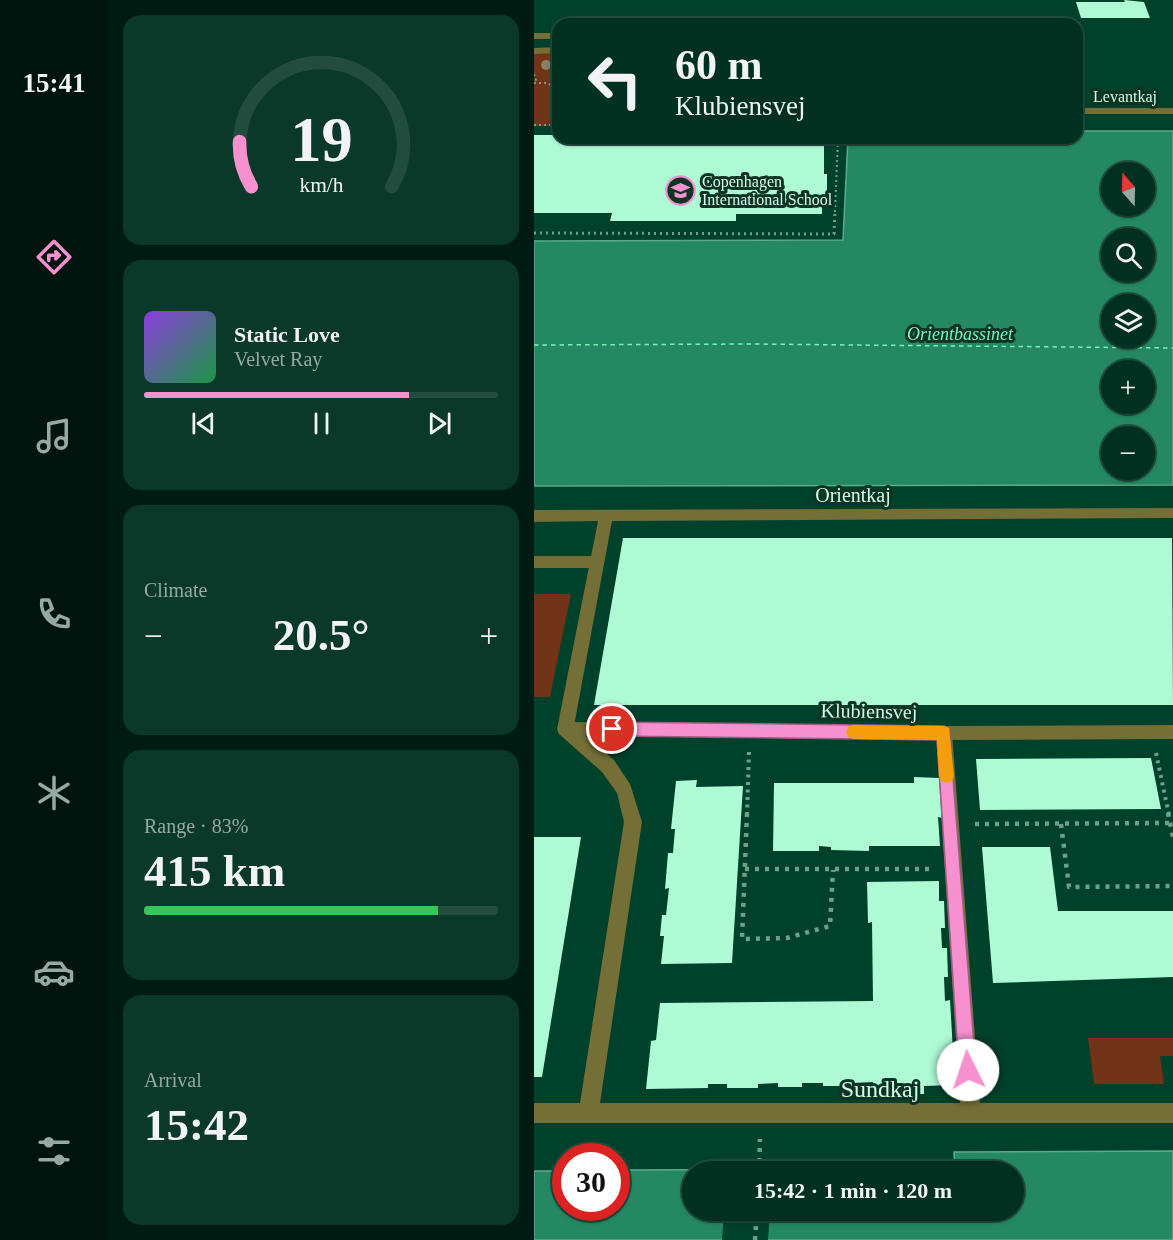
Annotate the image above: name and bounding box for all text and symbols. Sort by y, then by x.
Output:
icon: left [576,42,654,120]
text: 60 m [675,42,763,88]
text: 15:41 [23,68,86,98]
street label: Levantkaj [1093,88,1157,106]
text: Klubiensvej [675,91,805,121]
text: 19 [290,105,352,174]
north arrow [1101,162,1155,216]
map controls [1101,162,1155,480]
text: km/h [299,173,343,197]
place label: Copenhagen International School [702,173,833,208]
school or university icon: Copenhagen International School [665,174,697,206]
button: search [1101,228,1155,282]
icon: directions [33,236,75,278]
button: layers [1101,294,1155,348]
text: Static Love [234,322,340,347]
water label: Orientbassinet [907,324,1014,344]
text: Velvet Ray [234,348,322,370]
button: + [1101,360,1155,414]
icon: previous [187,407,220,440]
icon: pause [305,407,338,440]
icon: next [423,407,456,440]
icon: music [33,415,75,457]
button: − [1101,426,1155,480]
street label: Orientkaj [815,484,891,507]
text: Climate [144,579,207,601]
icon: phone [33,593,75,635]
text: 20.5° [273,610,369,660]
text: − [144,618,163,654]
text: + [479,618,498,654]
street label: Klubiensvej [820,699,918,724]
pin [586,703,637,754]
icon: arrive [595,712,628,745]
icon: climate [33,772,75,814]
text: Range · 83% [144,815,248,837]
text: 415 km [144,846,285,896]
icon: car [33,951,75,993]
position arrow [936,1038,1000,1102]
text: Arrival [144,1069,202,1091]
street label: Sundkaj [841,1076,919,1102]
text: 15:42 [144,1100,249,1150]
icon: filters [33,1130,75,1172]
speed limit sign: 30 [552,1143,630,1221]
text: 15:42 · 1 min · 120 m [754,1178,952,1203]

